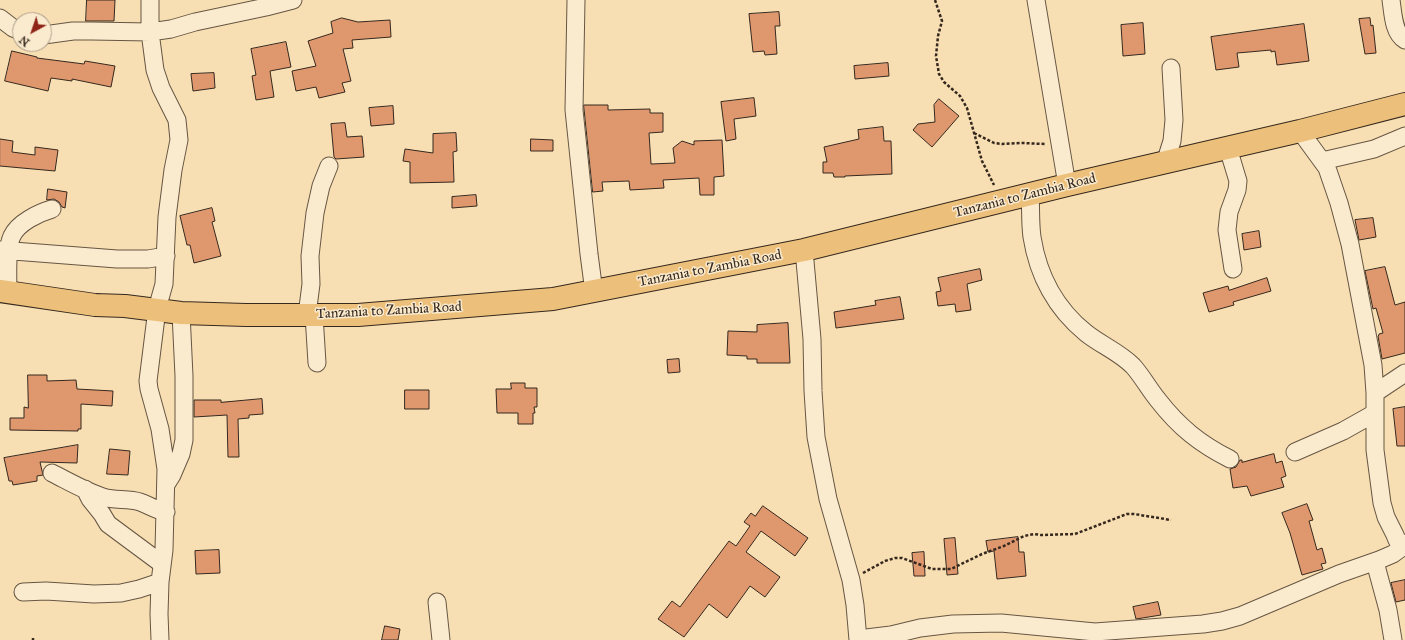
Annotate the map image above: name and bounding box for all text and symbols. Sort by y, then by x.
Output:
north arrow [12,12,52,52]
text: N [17,33,32,49]
street label: Tanzania to Zambia Road [952,170,1098,222]
street label: Tanzania to Zambia Road [637,247,783,291]
street label: Tanzania to Zambia Road [316,299,462,323]

